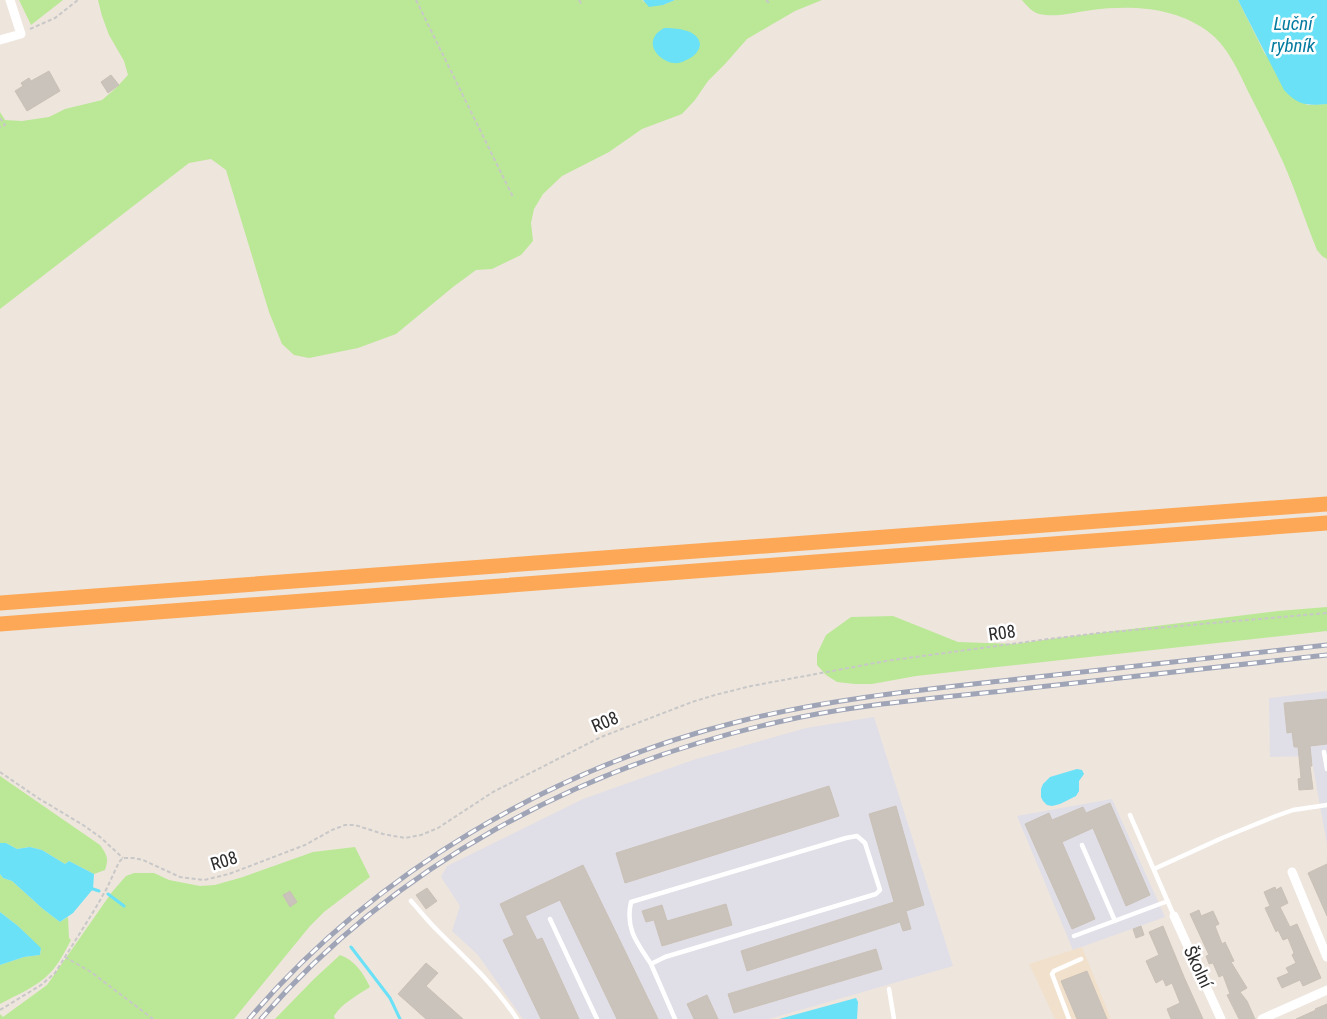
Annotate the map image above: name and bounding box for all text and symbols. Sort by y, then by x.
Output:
water label: Luční rybník [1271,12,1316,57]
street label: R08 [987,620,1017,645]
street label: R08 [588,707,621,737]
street label: R08 [208,846,240,875]
street label: Školní [1180,943,1217,992]

